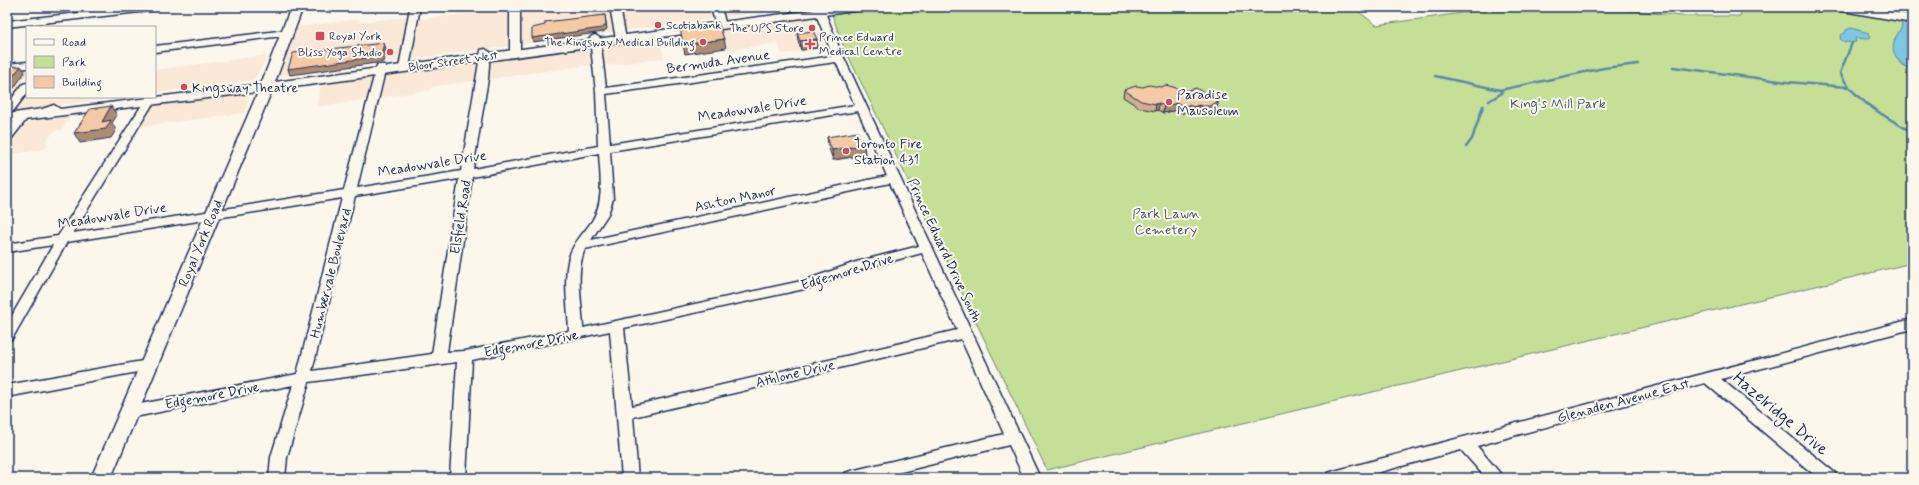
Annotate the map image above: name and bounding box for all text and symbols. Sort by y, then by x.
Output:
place label: Scotiabank [666,18,721,34]
marker: Scotiabank [653,20,663,30]
place label: The UPS Store [729,21,804,37]
marker: The UPS Store [807,23,817,33]
legend [26,26,156,98]
place label: Royal York [329,29,381,45]
marker: Royal York [314,30,326,42]
place label: Prince Edward Medical Centre [819,30,902,60]
text: Road [62,35,86,51]
place label: The Kingsway Medical Building [544,35,695,52]
marker: The Kingsway Medical Building [698,37,708,47]
marker: Prince Edward Medical Centre [804,38,816,50]
place label: Bliss Yoga Studio [298,45,382,61]
street label: Bermuda Avenue [665,46,771,78]
marker: Bliss Yoga Studio [385,47,395,57]
street label: Bloor Street West [407,48,500,76]
text: Park [62,55,86,71]
text: Building [62,75,102,92]
place label: Kingsway Theatre [192,79,299,98]
marker: Kingsway Theatre [179,82,189,92]
place label: Paradise Mausoleum [1177,86,1239,120]
street label: Meadowvale Drive [697,91,808,126]
park label: King's Mill Park [1510,95,1606,114]
marker: Paradise Mausoleum [1164,97,1174,107]
place label: Toronto Fire Station 431 [854,135,923,169]
street label: Meadowvale Drive [377,146,488,181]
marker: Toronto Fire Station 431 [841,146,851,156]
street label: Prince Edward Drive South [903,175,986,326]
street label: Elsfield Road [446,179,476,256]
street label: Ashton Manor [693,182,778,216]
street label: Royal York Road [174,197,227,290]
street label: Meadowvale Drive [57,198,168,233]
park label: Park Lawn Cemetery [1132,205,1200,239]
street label: Humbervale Boulevard [306,206,356,340]
street label: Edgemore Drive [799,249,897,296]
street label: Edgemore Drive [482,326,581,364]
street label: Athlone Drive [754,356,837,392]
street label: Hazelridge Drive [1727,367,1833,462]
street label: Glenaden Avenue East [1555,375,1692,427]
street label: Edgemore Drive [163,378,262,416]

